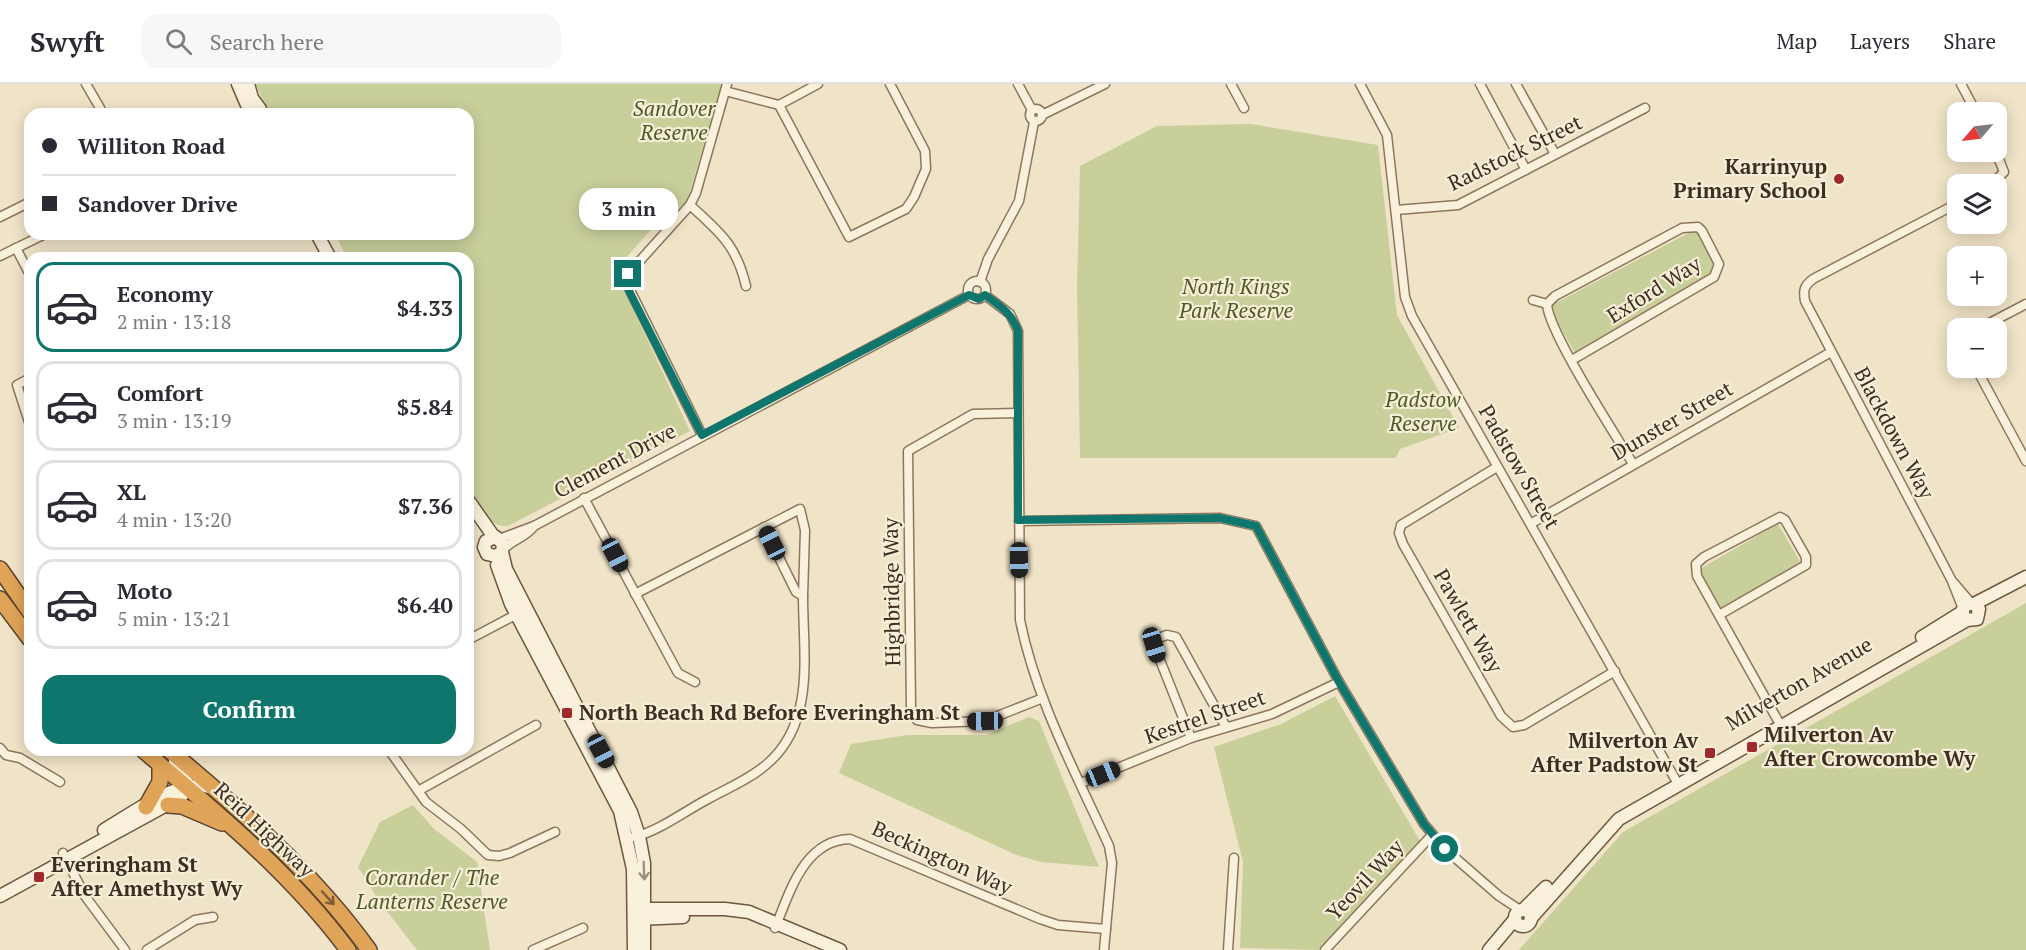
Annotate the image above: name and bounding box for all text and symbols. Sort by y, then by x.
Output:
search box [141,14,561,68]
text: Swyft [30,23,105,60]
icon: search [162,25,195,58]
text: Search here [210,27,324,56]
text: Map [1776,27,1817,55]
text: Layers [1850,27,1910,55]
text: Share [1943,27,1996,55]
park label: Sandover Reserve [633,94,716,146]
north arrow [1947,102,2007,162]
map controls [1947,102,2007,378]
street label: Radstock Street [1443,107,1586,197]
text: Williton Road [78,131,225,160]
place label: Karrinyup Primary School [1673,152,1827,204]
marker: Karrinyup Primary School [1832,172,1846,186]
button: layers [1947,174,2007,234]
callout: 3 min [578,187,678,229]
text: Sandover Drive [78,189,238,218]
text: 3 min [601,195,656,222]
button: + [1947,246,2007,306]
street label: Exford Way [1601,249,1706,329]
route end [614,260,641,287]
park label: North Kings Park Reserve [1178,272,1293,324]
text: Economy [117,279,213,308]
icon: car [45,280,99,334]
text: $4.33 [397,293,453,322]
text: 2 min · 13:18 [117,308,231,335]
button: − [1947,318,2007,378]
street label: Blackdown Way [1848,362,1942,504]
street label: Dunster Street [1606,374,1738,466]
text: Comfort [117,378,203,407]
icon: car [45,379,99,433]
park label: Padstow Reserve [1384,385,1461,437]
text: $5.84 [397,392,453,421]
street label: Padstow Street [1473,399,1567,534]
text: 3 min · 13:19 [117,407,231,434]
street label: Clement Drive [549,416,681,504]
text: XL [117,477,146,506]
icon: car [45,478,99,532]
text: $7.36 [398,491,453,520]
text: 4 min · 13:20 [117,506,231,533]
street label: Highbridge Way [876,517,906,667]
car [756,523,788,563]
car [599,535,631,575]
car [1010,542,1028,578]
street label: Pawlett Way [1428,564,1510,678]
text: Moto [117,576,172,605]
icon: car [45,577,99,631]
text: $6.40 [397,590,453,619]
text: 5 min · 13:21 [117,605,231,632]
car [1140,625,1168,665]
street label: Milverton Avenue [1720,630,1877,737]
button: Confirm [42,675,456,744]
street label: Kestrel Street [1141,682,1269,750]
place label: North Beach Rd Before Everingham St [579,698,961,726]
marker: North Beach Rd Before Everingham St [560,706,574,720]
car [967,712,1003,730]
place label: Milverton Av After Crowcombe Wy [1764,720,1976,772]
place label: Milverton Av After Padstow St [1531,726,1699,778]
car [585,731,617,771]
marker: Milverton Av After Crowcombe Wy [1745,740,1759,754]
marker: Milverton Av After Padstow St [1703,746,1717,760]
car [1083,759,1123,789]
street label: Reid Highway [208,775,321,883]
street label: Beckington Way [868,814,1017,901]
street label: Yeovil Way [1319,832,1409,926]
route start [1431,835,1458,862]
place label: Everingham St After Amethyst Wy [51,850,243,902]
one-way arrow [638,861,649,881]
park label: Corander / The Lanterns Reserve [355,863,508,915]
marker: Everingham St After Amethyst Wy [32,870,46,884]
one-way arrow [321,890,335,905]

